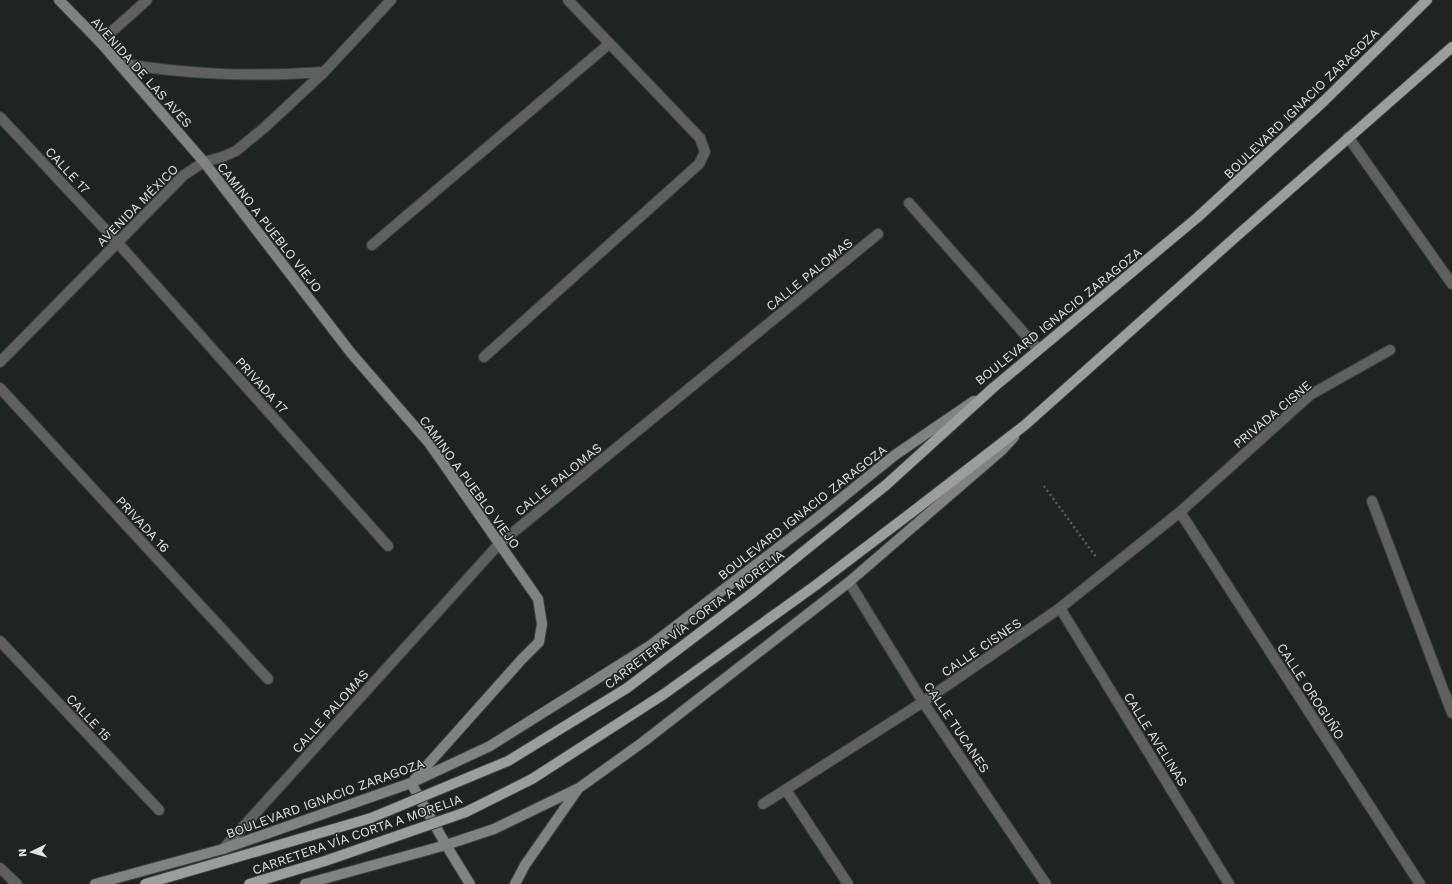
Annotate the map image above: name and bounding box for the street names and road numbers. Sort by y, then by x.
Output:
street label: AVENIDA DE LAS AVES [88,14,195,130]
street label: BOULEVARD IGNACIO ZARAGOZA [1221,25,1382,182]
street label: CALLE 17 [42,144,93,197]
street label: CAMINO A PUEBLO VIEJO [214,159,325,295]
street label: AVENIDA MÉXICO [93,161,181,249]
street label: CALLE PALOMAS [763,235,856,314]
street label: BOULEVARD IGNACIO ZARAGOZA [972,244,1145,388]
street label: PRIVADA 17 [233,354,291,416]
street label: PRIVADA CISNE [1230,377,1314,451]
street label: CAMINO A PUEBLO VIEJO [416,413,523,552]
street label: CALLE PALOMAS [512,440,605,519]
street label: BOULEVARD IGNACIO ZARAGOZA [715,442,890,583]
street label: PRIVADA 16 [113,493,172,555]
street label: CARRETERA VÍA CORTA A MORELIA [601,546,787,692]
street label: CALLE CISNES [939,615,1024,680]
street label: CALLE OROGUÑO [1274,640,1347,742]
street label: CALLE PALOMAS [289,667,372,756]
street label: CALLE TUCANES [921,679,992,775]
street label: CALLE AVELINAS [1121,690,1190,789]
street label: CALLE 15 [63,691,114,744]
street label: BOULEVARD IGNACIO ZARAGOZA [224,755,427,841]
street label: CARRETERA VÍA CORTA A MORELIA [250,790,464,878]

